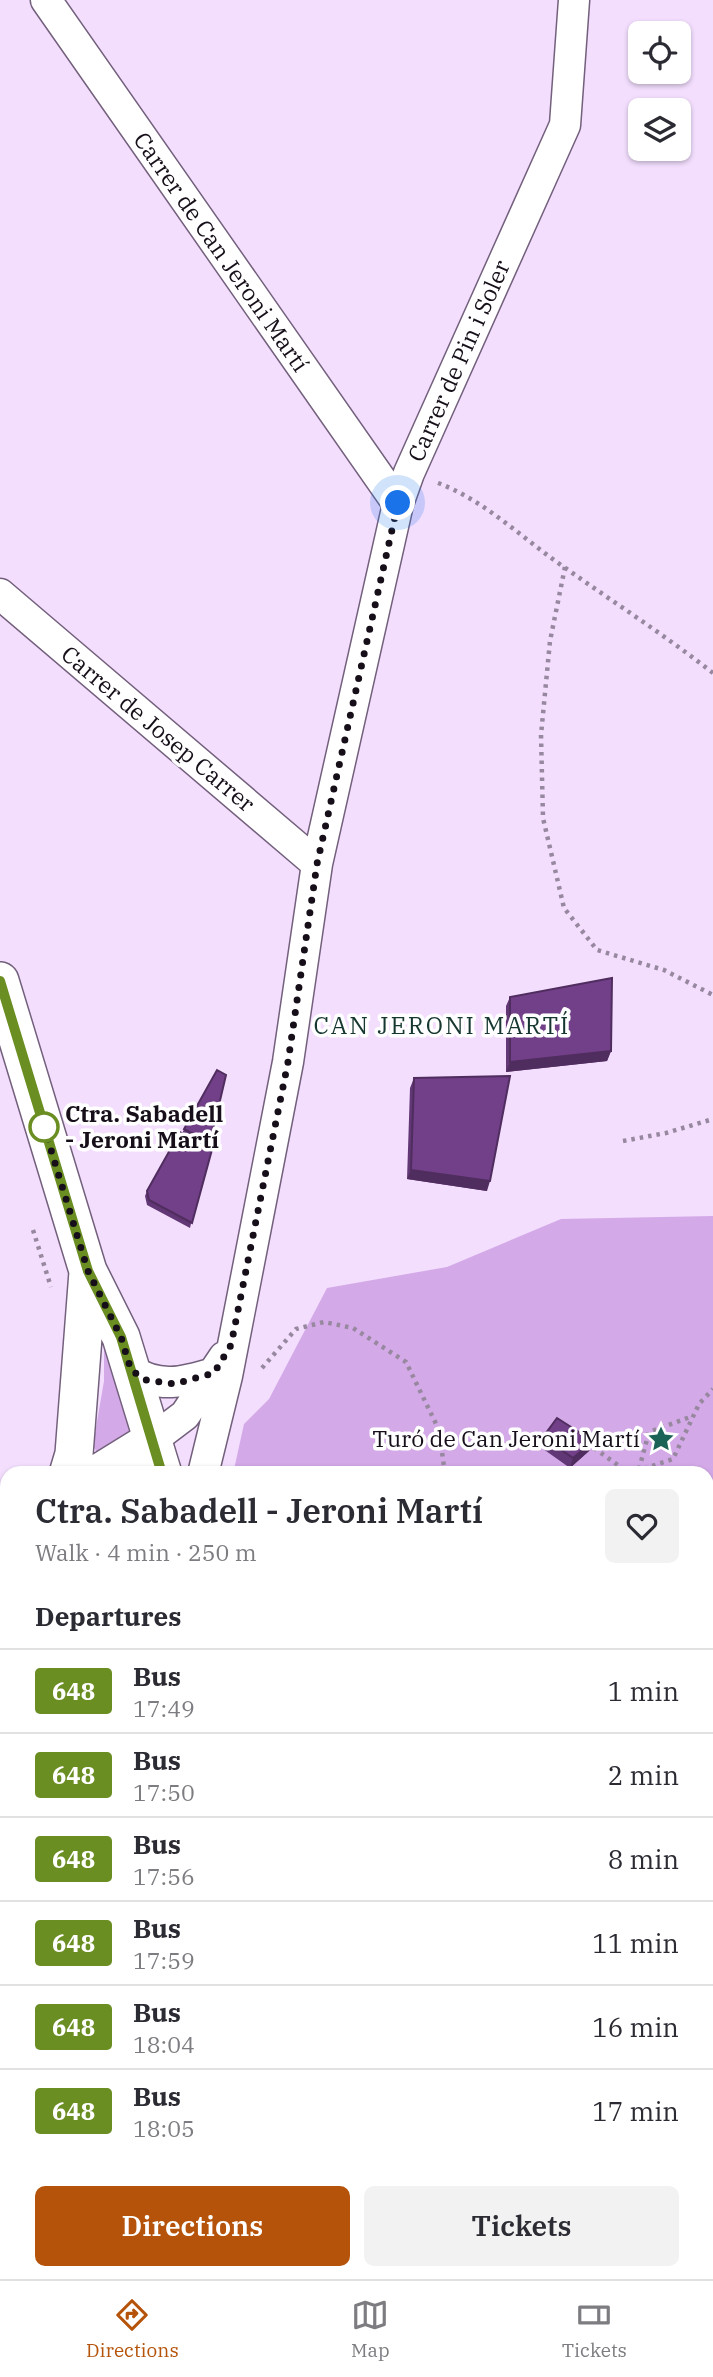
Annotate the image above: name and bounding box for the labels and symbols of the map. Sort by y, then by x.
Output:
street label: Carrer de Can Jeroni Martí [128,126,316,377]
street label: Carrer de Pin i Soler [400,255,516,466]
your location [380,485,415,520]
street label: Carrer de Josep Carrer [56,638,262,818]
district label: CAN JERONI MARTÍ [314,1009,570,1041]
place label: Ctra. Sabadell - Jeroni Martí [65,1098,223,1154]
marker: Ctra. Sabadell - Jeroni Martí [29,1112,59,1142]
place label: Turó de Can Jeroni Martí [372,1423,640,1453]
place icon: Turó de Can Jeroni Martí [646,1424,676,1454]

